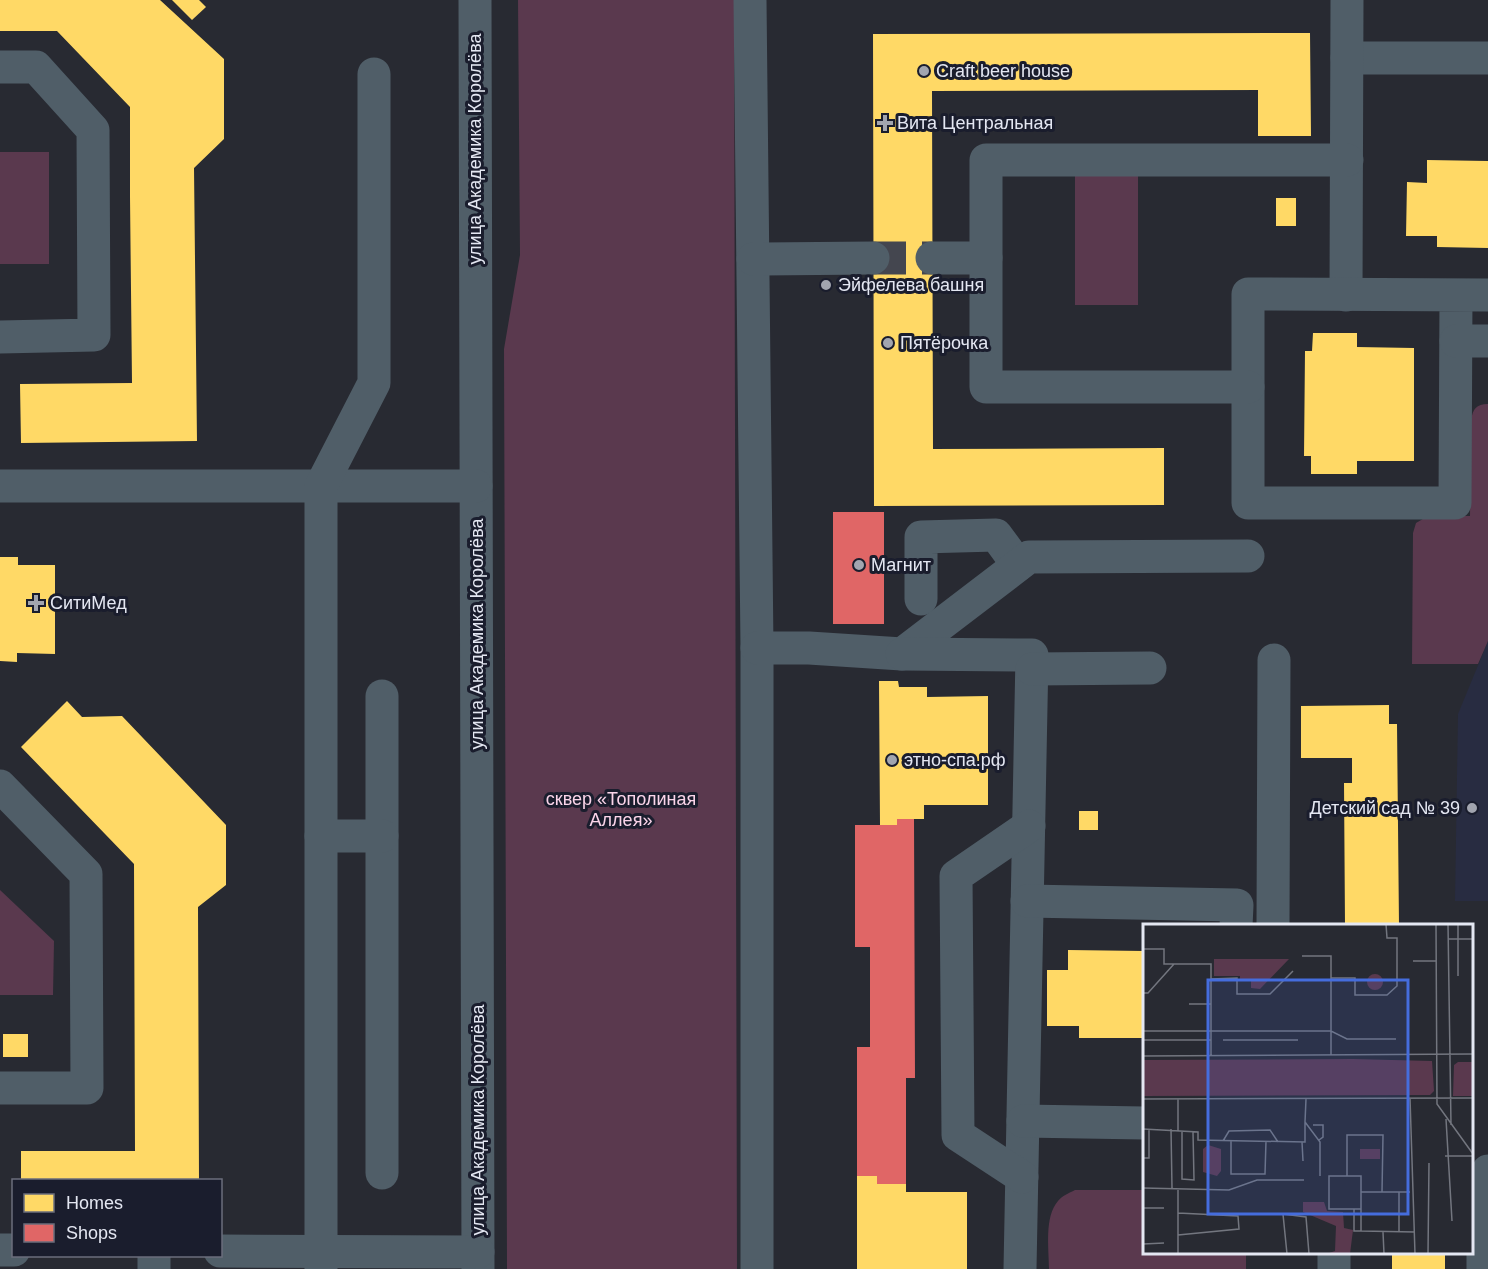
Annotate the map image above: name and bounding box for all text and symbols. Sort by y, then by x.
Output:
street label: улица Академика Королёва [465,33,485,265]
place label: Craft beer house [936,61,1070,81]
marker: Craft beer house [917,64,931,78]
place label: Вита Центральная [897,113,1053,133]
marker: Вита Центральная [878,116,892,130]
place label: Эйфелева башня [838,275,984,295]
marker: Эйфелева башня [819,278,833,292]
place label: Пятёрочка [900,333,989,353]
marker: Пятёрочка [881,336,895,350]
street label: улица Академика Королёва [467,518,487,750]
place label: Магнит [871,555,931,575]
marker: Магнит [852,558,866,572]
place label: СитиМед [50,593,127,613]
marker: СитиМед [27,594,45,612]
place label: этно-спа.рф [904,750,1006,770]
marker: этно-спа.рф [885,753,899,767]
park label: сквер «Тополиная Аллея» [546,789,696,830]
place label: Детский сад № 39 [1310,798,1460,818]
marker: Детский сад № 39 [1465,801,1479,815]
inset map [1143,924,1473,1254]
street label: улица Академика Королёва [468,1004,488,1236]
legend [12,1179,222,1257]
text: Homes [66,1193,123,1213]
text: Shops [66,1223,117,1243]

